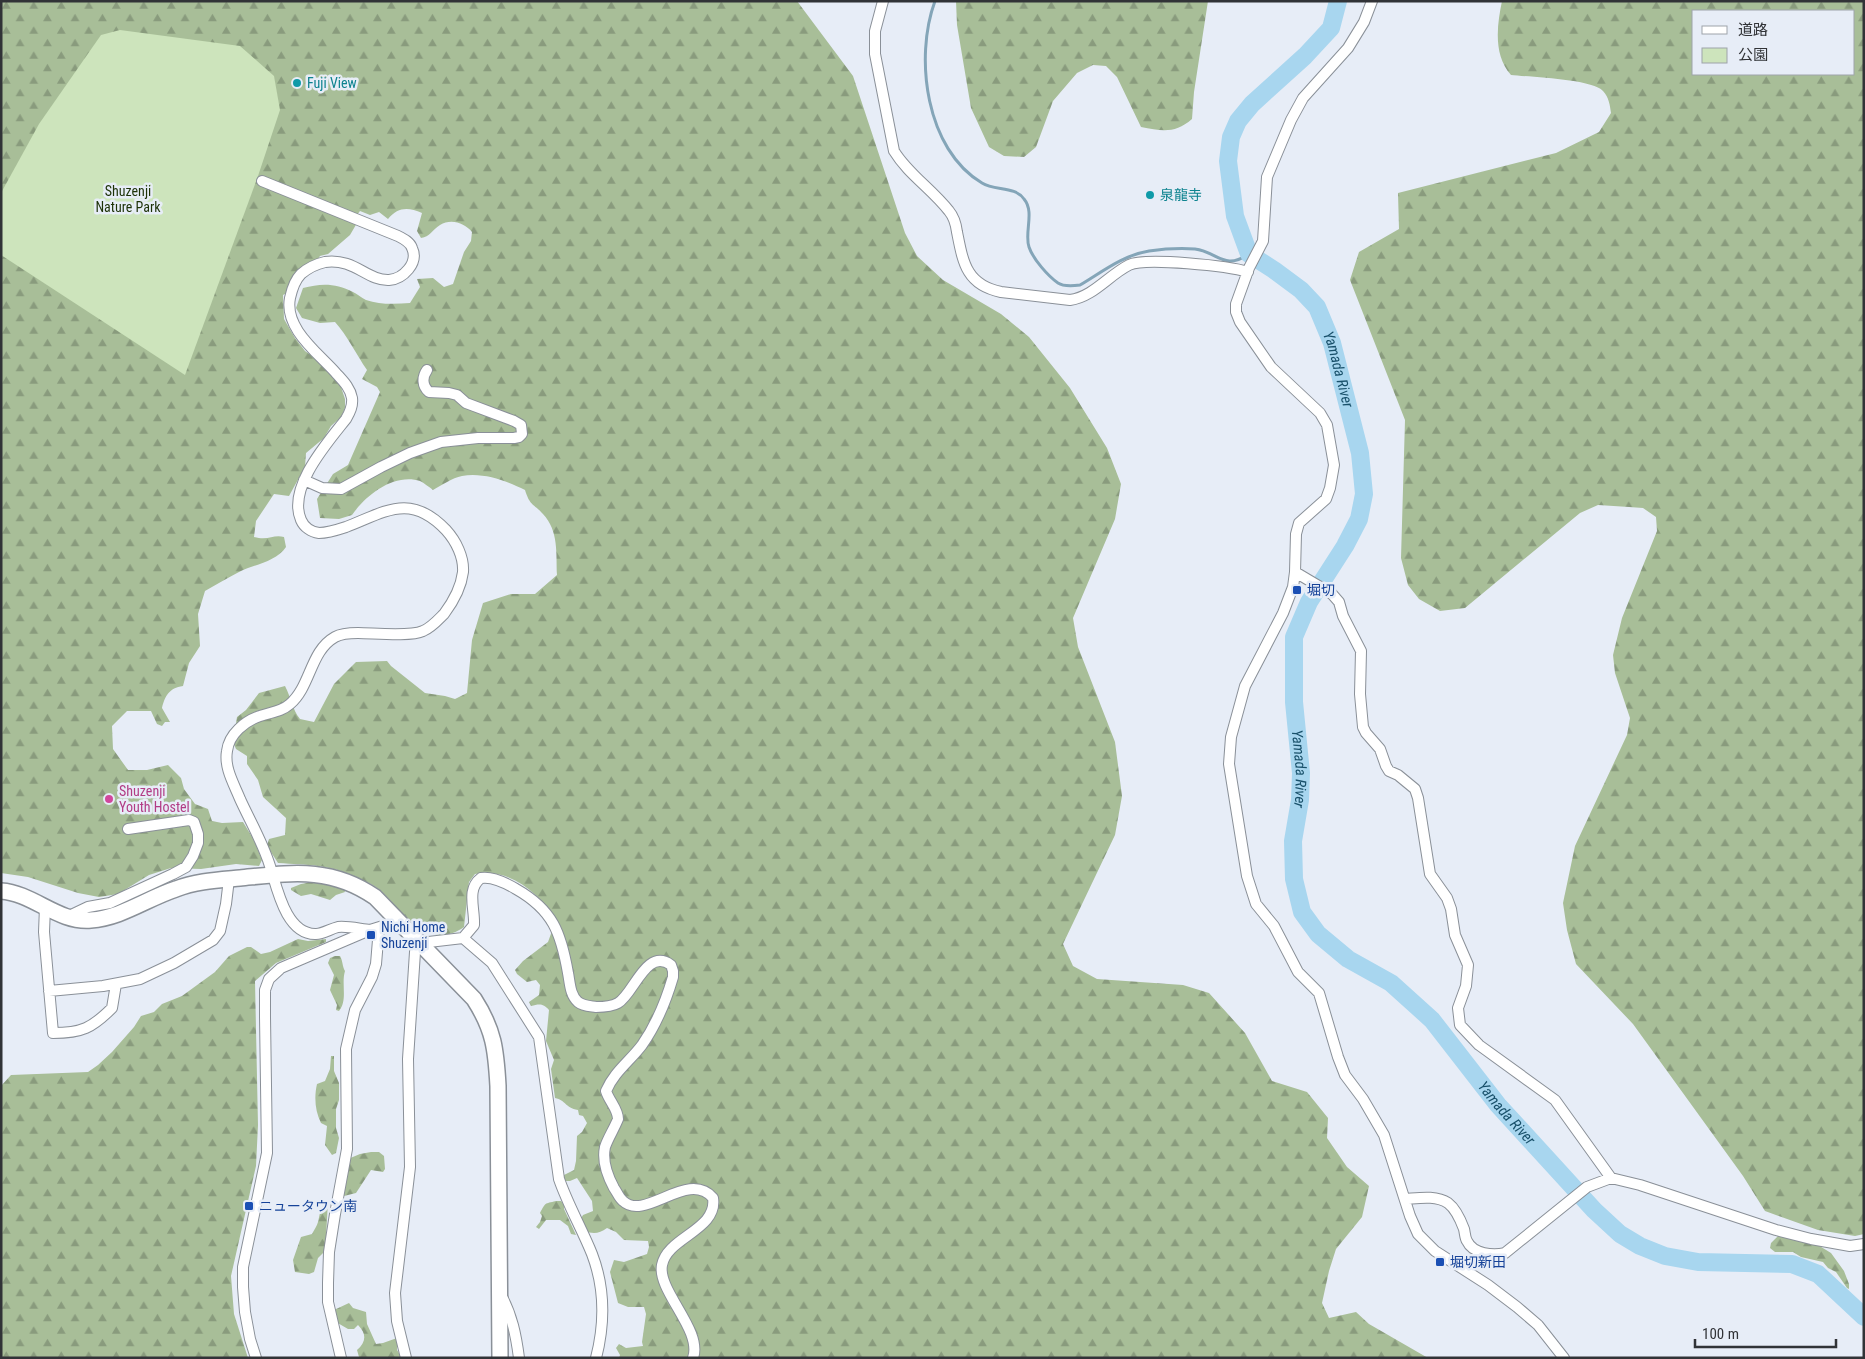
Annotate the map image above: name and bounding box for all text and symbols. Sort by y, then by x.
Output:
legend [1692,10,1855,75]
text: 道路 [1738,21,1768,39]
text: 公園 [1738,46,1768,64]
place label: Fuji View [307,75,357,91]
marker: Fuji View [291,77,303,89]
park label: Shuzenji Nature Park [95,183,161,215]
place label: 泉龍寺 [1160,187,1202,203]
marker: 泉龍寺 [1144,189,1156,201]
water label: Yamada River [1319,329,1357,410]
place label: 堀切 [1307,582,1335,598]
marker: 堀切 [1291,584,1303,596]
water label: Yamada River [1288,729,1310,810]
place label: Shuzenji Youth Hostel [119,783,190,815]
marker: Shuzenji Youth Hostel [103,793,115,805]
place label: Nichi Home Shuzenji [381,919,446,951]
marker: Nichi Home Shuzenji [365,929,377,941]
water label: Yamada River [1474,1078,1539,1149]
place label: ニュータウン南 [259,1198,357,1214]
marker: ニュータウン南 [243,1200,255,1212]
place label: 堀切新田 [1450,1254,1506,1270]
marker: 堀切新田 [1434,1256,1446,1268]
scale bar [1695,1316,1836,1348]
text: 100 m [1702,1325,1739,1343]

